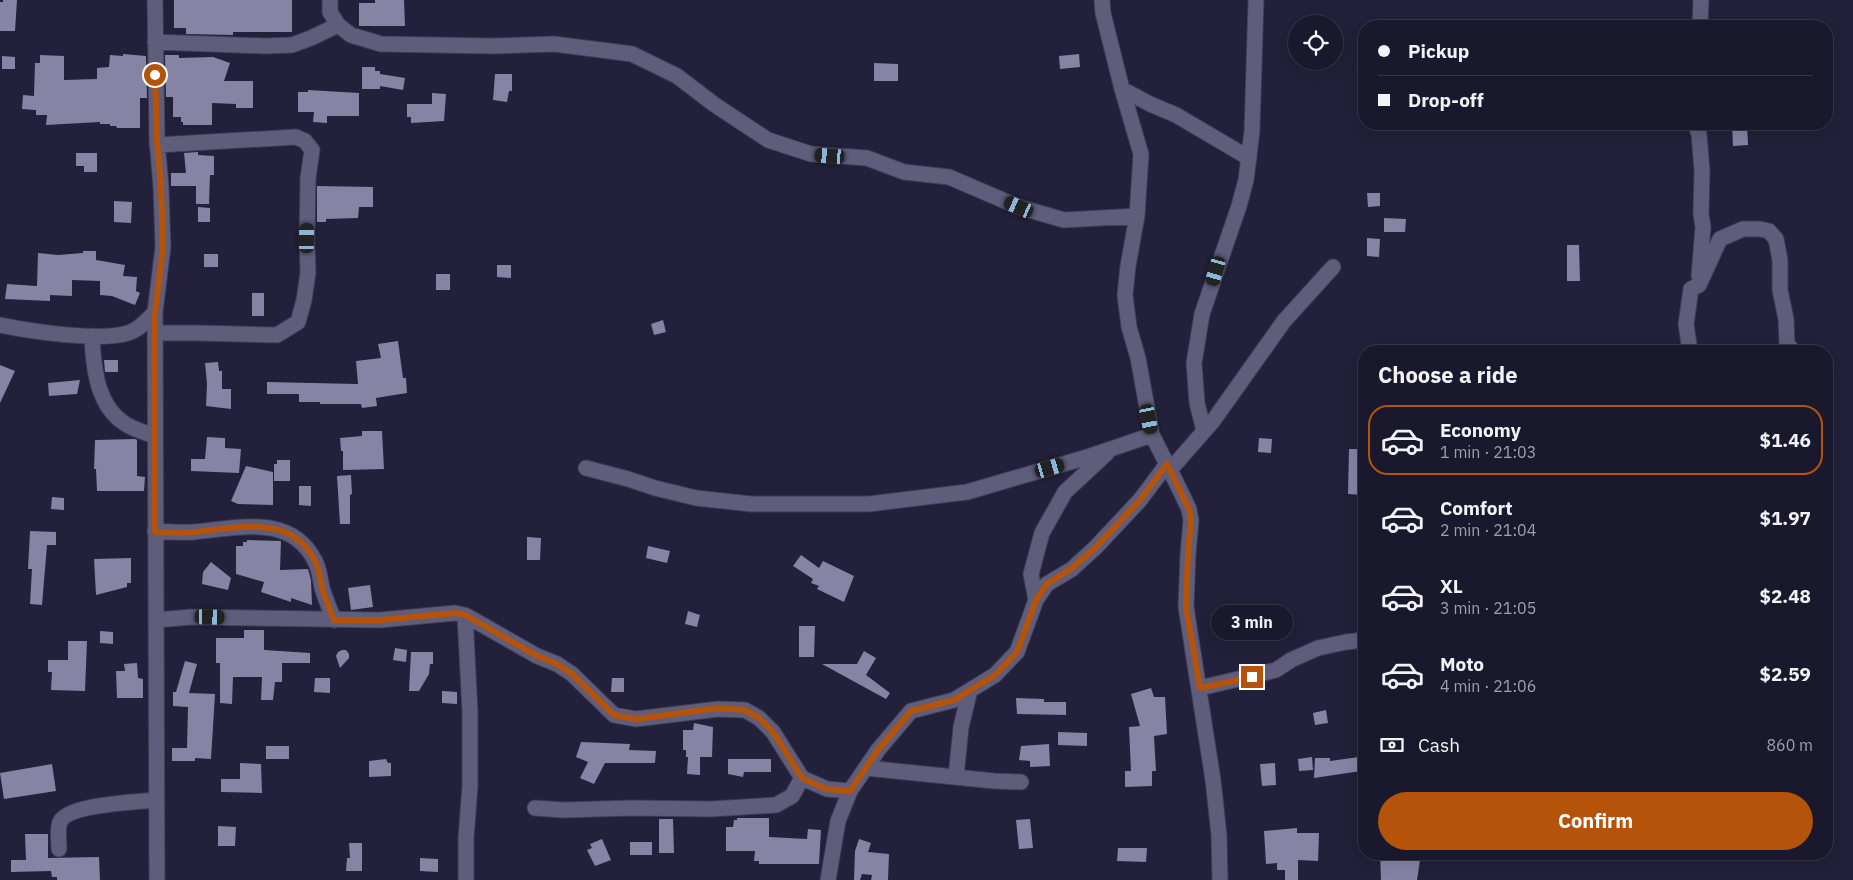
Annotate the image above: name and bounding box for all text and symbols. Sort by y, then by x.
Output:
map controls [1288,15,1343,70]
button: locate [1288,15,1343,70]
text: Pickup [1408,39,1469,63]
route start [144,64,166,86]
text: Drop-off [1408,88,1484,112]
car [814,147,845,165]
car [1002,194,1035,220]
car [299,223,314,253]
car [1204,255,1227,287]
text: Choose a ride [1378,360,1518,389]
car [1138,403,1159,435]
icon: car [1380,418,1425,463]
text: Economy [1440,418,1521,442]
text: $1.46 [1759,428,1811,452]
text: 1 min · 21:03 [1440,442,1536,462]
car [1033,457,1066,479]
icon: car [1380,496,1425,541]
text: Comfort [1440,496,1513,520]
text: $1.97 [1759,506,1811,530]
text: 2 min · 21:04 [1440,520,1536,540]
icon: car [1380,574,1425,619]
text: XL [1440,574,1463,598]
text: $2.48 [1759,584,1811,608]
text: 3 min · 21:05 [1440,598,1536,618]
callout: 3 min [1211,604,1293,640]
car [194,609,225,625]
text: 3 min [1231,612,1273,632]
icon: car [1380,652,1425,697]
text: Moto [1440,652,1484,676]
text: $2.59 [1759,662,1811,686]
route end [1241,666,1263,688]
text: 4 min · 21:06 [1440,676,1536,696]
icon: cash [1378,731,1406,759]
text: Cash [1418,733,1460,757]
text: 860 m [1766,735,1813,755]
button: Confirm [1378,792,1813,850]

